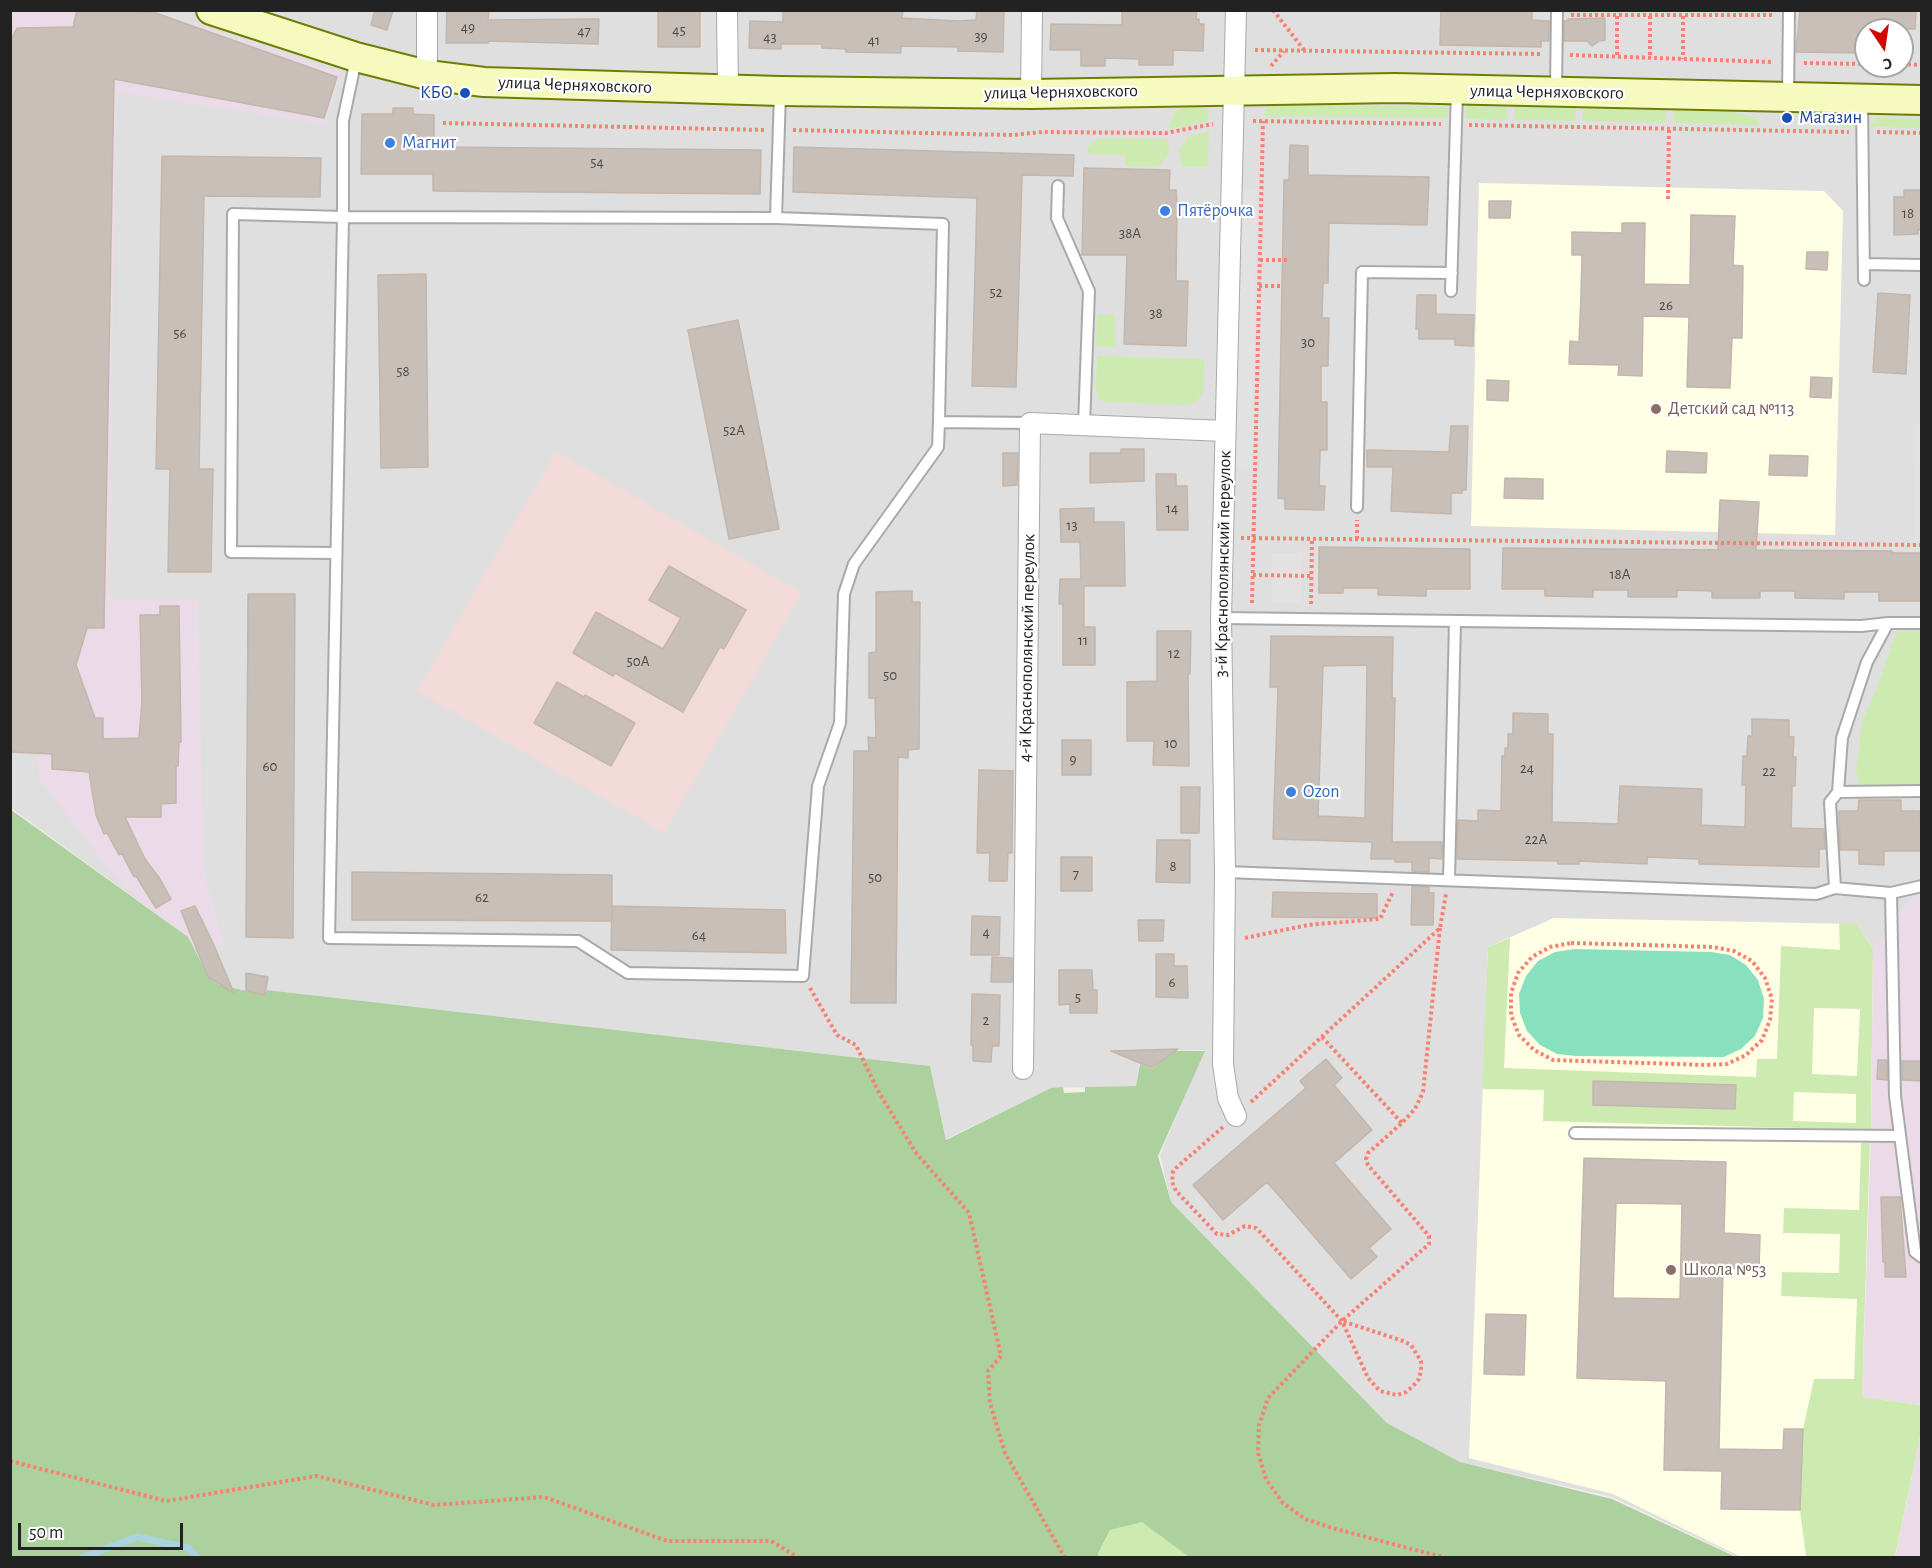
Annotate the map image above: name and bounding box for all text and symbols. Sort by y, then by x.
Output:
house number: 49 [461,18,475,36]
north arrow [1854,18,1914,78]
house number: 45 [672,21,686,39]
house number: 47 [577,22,591,40]
house number: 39 [974,27,988,45]
house number: 43 [763,28,777,46]
house number: 41 [868,31,880,49]
text: С [1881,55,1894,72]
street label: улица Черняховского [498,72,652,98]
street label: улица Черняховского [984,80,1138,104]
street label: улица Черняховского [1470,80,1624,104]
place label: КБО [420,82,453,104]
marker: КБО [458,86,472,100]
place label: Магазин [1799,107,1862,129]
marker: Магазин [1780,111,1794,125]
place label: Магнит [402,132,456,154]
marker: Магнит [383,136,397,150]
house number: 54 [590,153,604,171]
place label: Пятёрочка [1177,200,1254,222]
marker: Пятёрочка [1158,204,1172,218]
house number: 18 [1902,204,1914,222]
house number: 38А [1119,224,1141,242]
house number: 52 [989,283,1003,301]
house number: 26 [1659,296,1673,314]
house number: 38 [1149,304,1163,322]
house number: 56 [173,324,187,342]
house number: 30 [1301,333,1315,351]
house number: 58 [396,362,410,380]
place label: Детский сад №113 [1668,398,1794,420]
marker: Детский сад №113 [1649,402,1663,416]
house number: 52А [723,421,745,439]
street label: 3-й Краснополянский переулок [1210,450,1236,678]
house number: 14 [1166,499,1178,517]
house number: 13 [1066,516,1078,534]
street label: 4-й Краснополянский переулок [1014,534,1040,762]
house number: 18А [1609,565,1631,583]
house number: 11 [1078,631,1088,649]
house number: 12 [1168,644,1180,662]
house number: 50А [626,652,650,670]
house number: 50 [883,666,897,684]
house number: 10 [1164,734,1178,752]
house number: 9 [1069,750,1077,768]
house number: 60 [263,757,277,775]
house number: 24 [1520,759,1534,777]
house number: 22 [1762,762,1776,780]
place label: Ozon [1303,781,1340,803]
marker: Ozon [1284,785,1298,799]
house number: 22А [1525,830,1547,848]
house number: 8 [1169,857,1177,875]
house number: 7 [1073,865,1079,883]
house number: 50 [868,868,882,886]
house number: 62 [475,888,489,906]
house number: 4 [982,923,990,941]
house number: 64 [692,926,706,944]
house number: 6 [1168,973,1176,991]
house number: 5 [1075,988,1081,1006]
house number: 2 [983,1011,989,1029]
place label: Школа №53 [1683,1259,1766,1281]
marker: Школа №53 [1664,1263,1678,1277]
scale bar [21,1511,186,1549]
text: 50 m [29,1524,63,1542]

